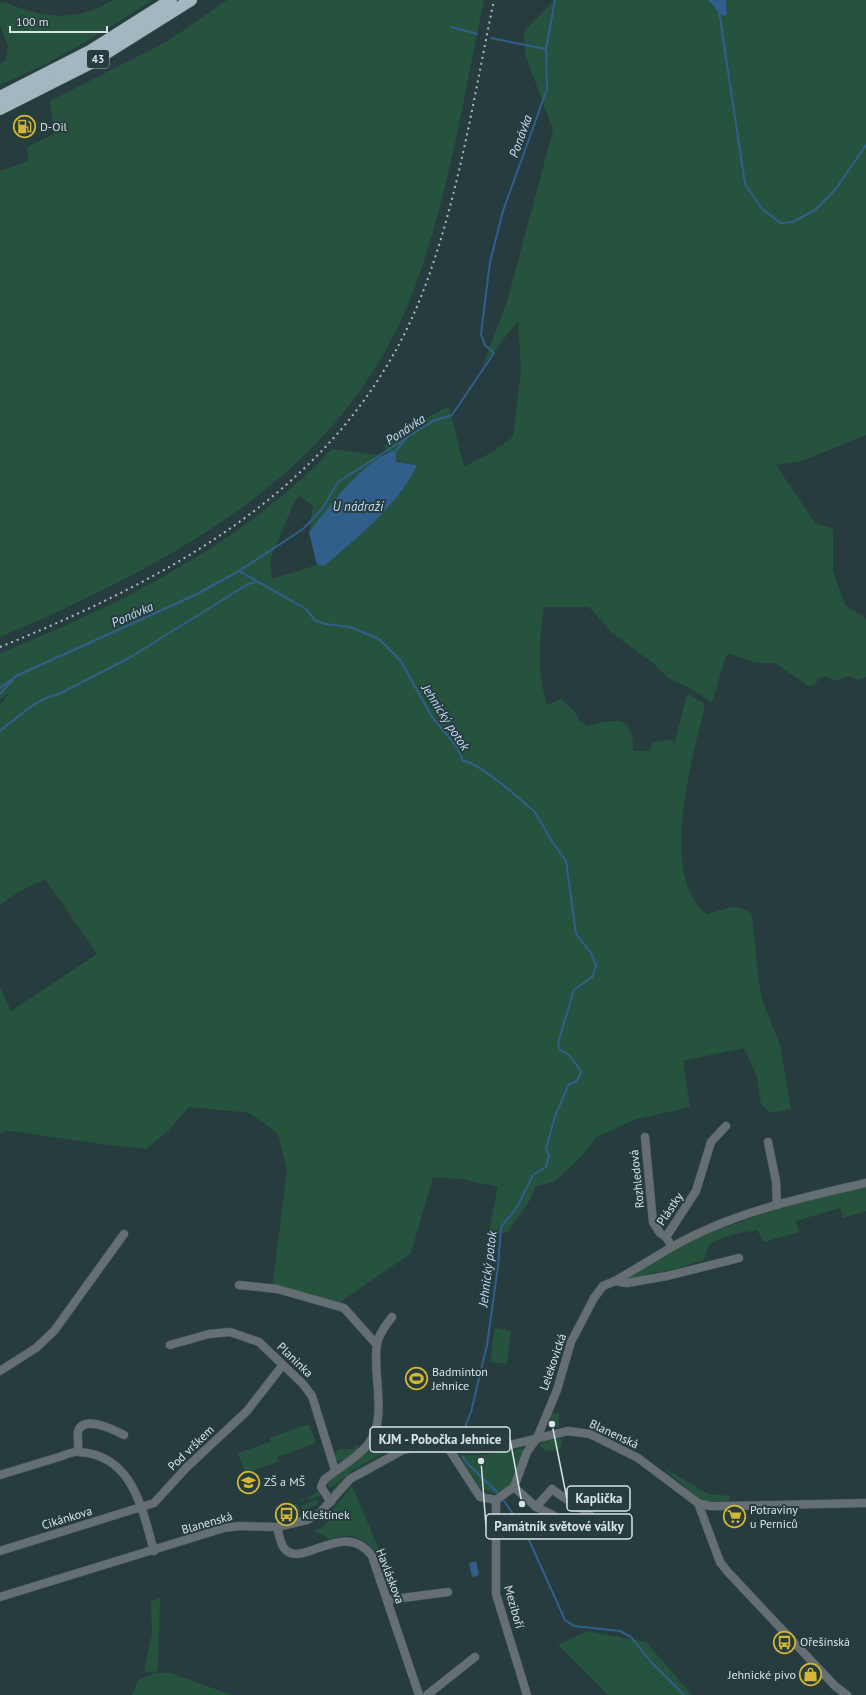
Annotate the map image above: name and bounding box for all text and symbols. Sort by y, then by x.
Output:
scale bar [10,8,107,34]
text: 100 m [16,14,49,29]
road number: 43 [87,50,109,68]
water label: Ponávka [505,112,536,160]
fuel station icon: D-Oil [12,114,38,140]
place label: D-Oil [40,119,68,134]
water label: Ponávka [382,410,429,449]
water label: U nádraží [333,498,385,515]
water label: Ponávka [109,597,156,631]
water label: Jehnický potok [417,680,474,755]
street label: Rozhledová [626,1149,647,1209]
street label: Plástky [653,1189,686,1228]
water label: Jehnický potok [474,1229,501,1309]
street label: Lelekovická [536,1331,569,1392]
street label: Planinka [274,1339,316,1380]
place label: Badminton Jehnice [431,1364,488,1393]
sports icon: Badminton Jehnice [403,1366,429,1392]
street label: Blanenská [587,1416,641,1451]
street label: Pod vrškem [164,1422,217,1473]
callout: KJM - Pobočka Jehnice [370,1427,510,1452]
text: KJM - Pobočka Jehnice [379,1431,502,1448]
school or university icon: ZŠ a MŠ [235,1469,261,1495]
place label: ZŠ a MŠ [264,1474,305,1489]
callout: Kaplička [567,1486,630,1511]
text: Kaplička [575,1490,623,1507]
bus stop icon: Kleštínek [273,1502,299,1528]
place label: Potraviny u Perniců [750,1502,798,1531]
street label: Cikánkova [40,1503,94,1532]
supermarket icon: Potraviny u Perniců [722,1504,748,1530]
place label: Kleštínek [302,1507,350,1522]
street label: Blanenská [180,1508,234,1537]
callout: Památník světové války [486,1514,632,1539]
text: Památník světové války [494,1518,624,1535]
street label: Havláskova [373,1546,408,1606]
street label: Meziboří [501,1584,528,1630]
bus stop icon: Ořešínská [772,1629,798,1655]
place label: Ořešínská [800,1634,850,1649]
shop icon: Jehnické pivo [798,1662,824,1688]
place label: Jehnické pivo [727,1667,796,1682]

